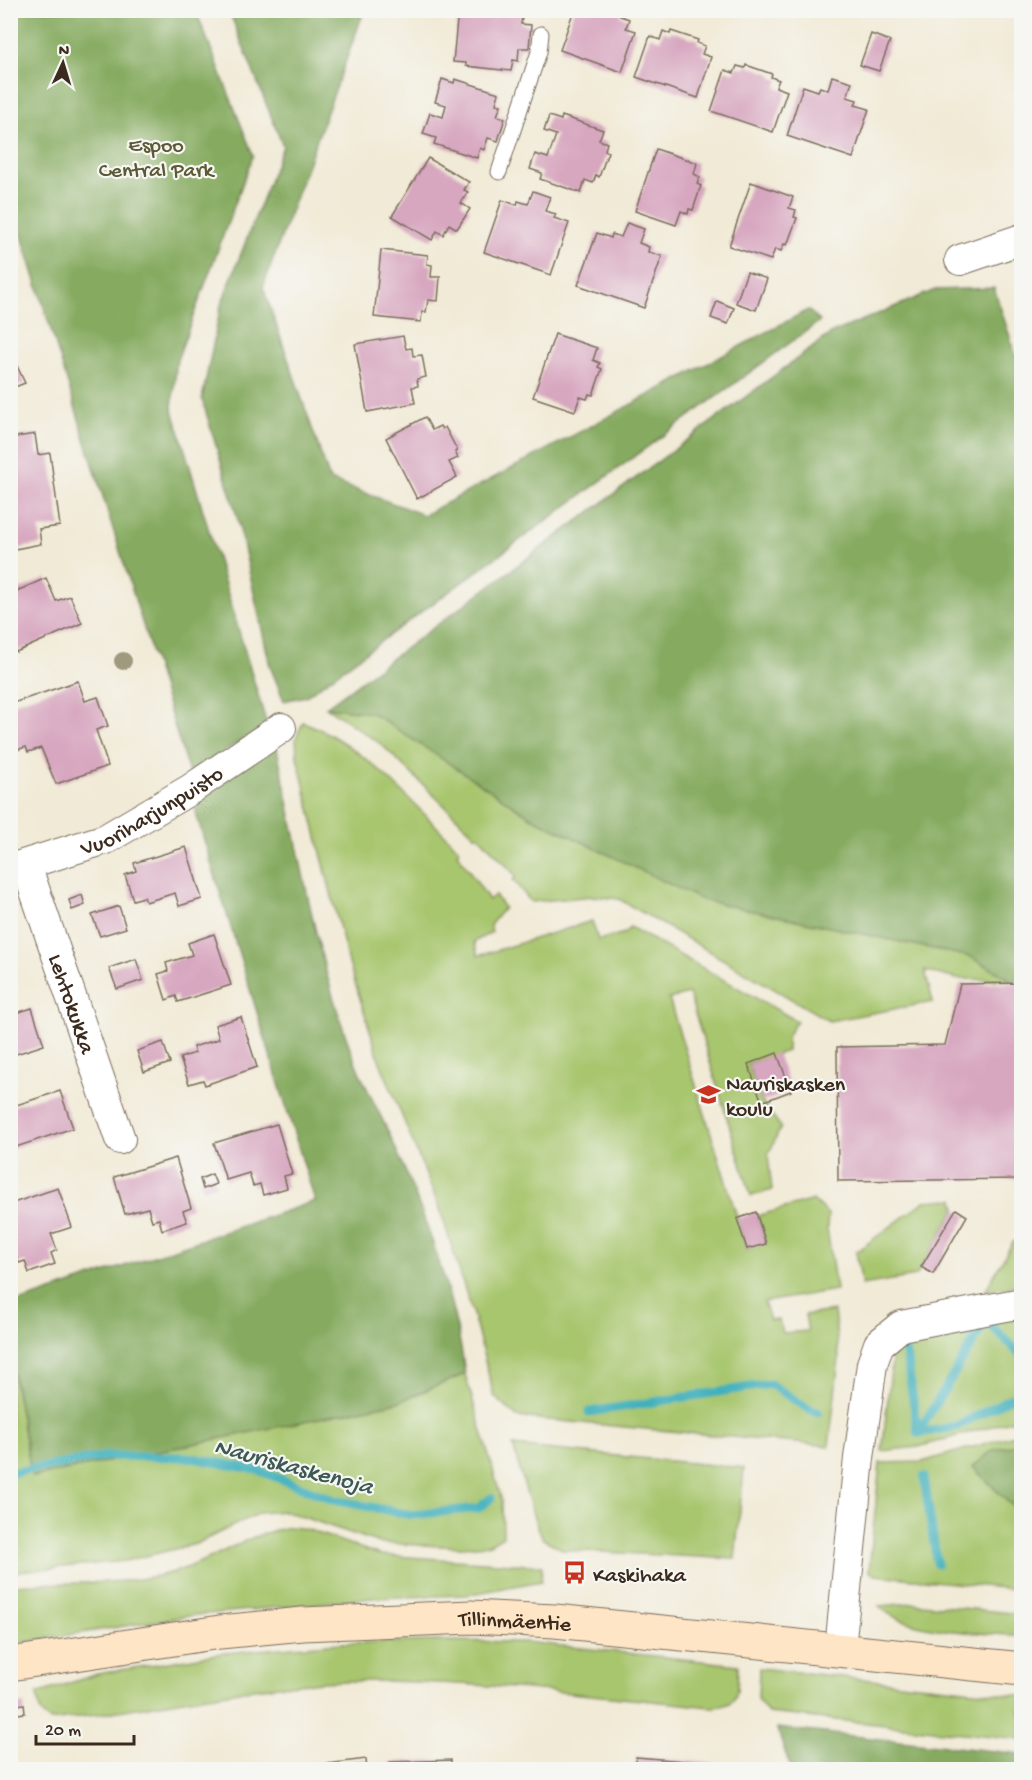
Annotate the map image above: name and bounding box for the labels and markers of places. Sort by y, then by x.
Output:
place label: Nauriskasken koulu [726,1073,846,1124]
school or university icon: Nauriskasken koulu [695,1082,721,1108]
bus stop icon: Kaskihaka [562,1560,588,1586]
place label: Kaskihaka [593,1564,687,1590]

